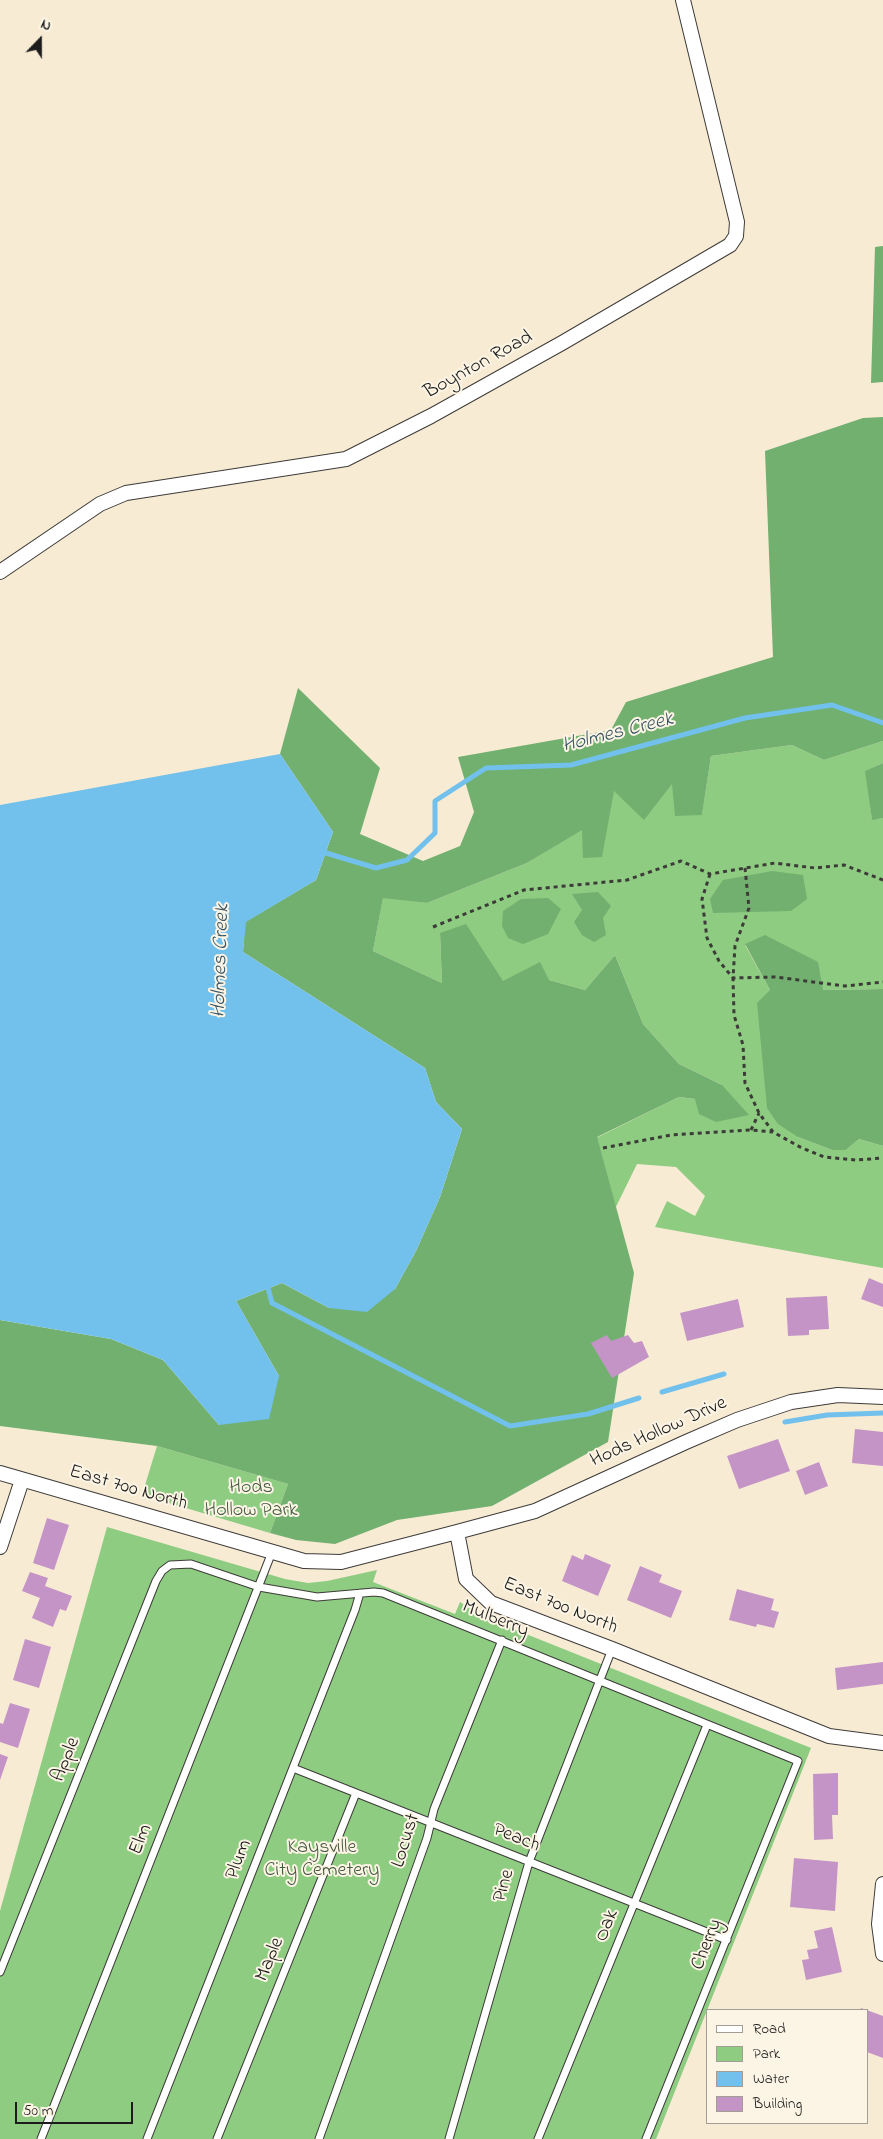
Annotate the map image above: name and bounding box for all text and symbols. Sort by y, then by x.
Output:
text: N [37,14,54,37]
north arrow [15,15,65,65]
street label: Boynton Road [421,326,537,406]
water label: Holmes Creek [560,708,676,760]
water label: Holmes Creek [207,904,237,1018]
street label: Hods Hollow Drive [587,1392,731,1474]
street label: East 700 North [66,1461,190,1517]
park label: Hods Hollow Park [205,1477,297,1524]
street label: East 700 North [499,1573,621,1641]
street label: Mulberry [458,1596,532,1644]
street label: Apple [47,1734,87,1786]
street label: Locust [387,1811,427,1871]
street label: Peach [489,1819,543,1859]
street label: Elm [125,1821,159,1859]
street label: Plum [222,1837,258,1883]
park label: Kaysville City Cemetery [265,1837,379,1884]
street label: Pine [489,1867,521,1905]
street label: Oak [591,1906,625,1946]
street label: Cherry [687,1916,729,1974]
street label: Maple [251,1934,291,1986]
legend [706,2009,868,2124]
text: Road [753,2018,786,2040]
text: Park [753,2043,780,2065]
text: Water [753,2068,789,2090]
scale bar [18,2092,135,2124]
text: Building [753,2093,802,2115]
text: 50 m [23,2100,53,2122]

